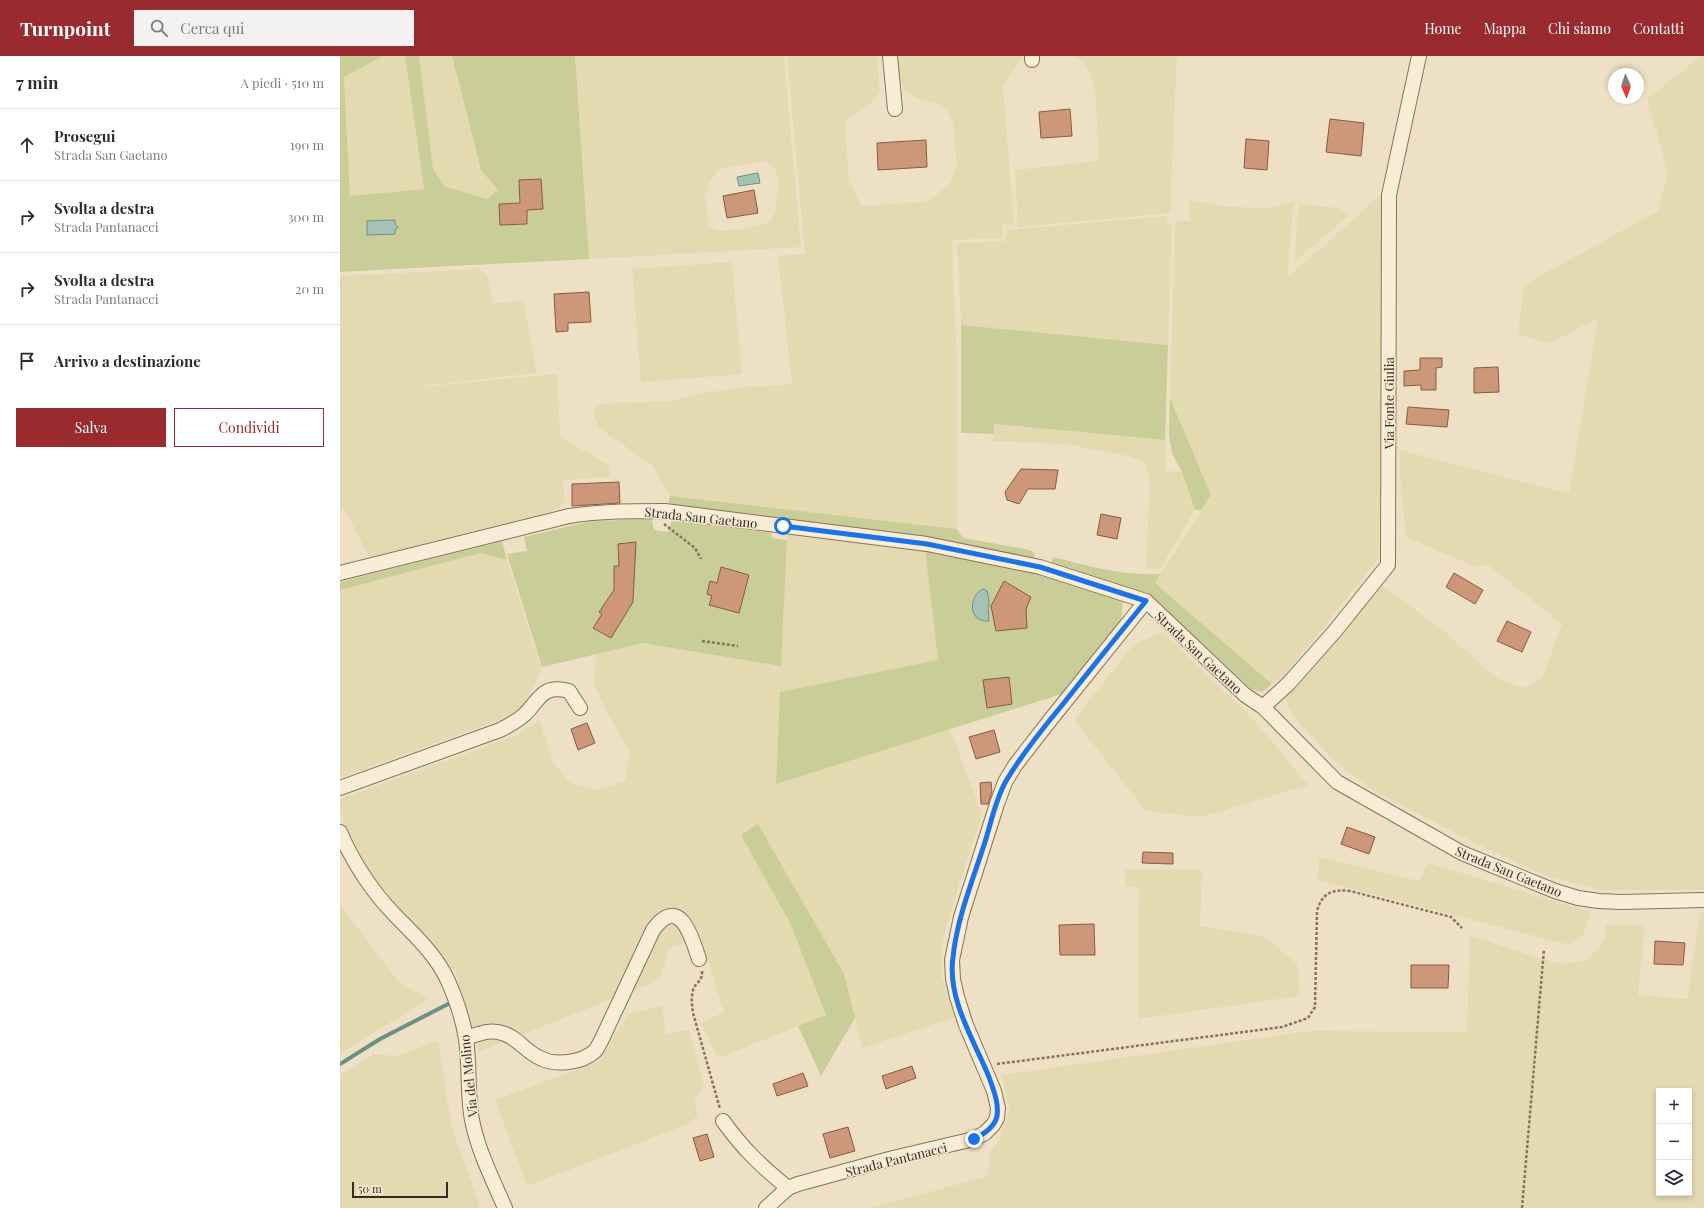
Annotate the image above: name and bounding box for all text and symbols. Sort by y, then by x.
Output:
search box [134,10,414,46]
text: Turnpoint [20,15,110,41]
icon: search [148,17,170,39]
text: Cerca qui [180,18,245,38]
text: Home [1424,19,1462,38]
text: Mappa [1484,19,1526,38]
text: Chi siamo [1548,19,1611,38]
text: Contatti [1633,19,1684,38]
north arrow [1608,68,1644,104]
text: 7 min [16,71,59,93]
text: A piedi · 510 m [241,74,324,91]
text: Prosegui [54,126,116,146]
icon: ahead [16,134,38,156]
text: 190 m [290,136,324,153]
text: Strada San Gaetano [54,146,168,163]
text: Svolta a destra [54,198,154,218]
icon: right [16,206,38,228]
text: 300 m [288,208,324,225]
text: Strada Pantanacci [54,218,159,235]
text: Svolta a destra [54,270,154,290]
icon: right [16,278,38,300]
text: 20 m [295,280,324,297]
text: Strada Pantanacci [54,290,159,307]
icon: arrive [16,350,38,372]
text: Arrivo a destinazione [54,351,201,371]
street label: Via Fonte Giulia [1380,356,1397,450]
button: Salva [16,408,166,447]
button: Condividi [174,408,324,447]
street label: Strada San Gaetano [644,503,758,531]
route start [774,517,792,535]
street label: Strada San Gaetano [1152,607,1246,697]
street label: Strada San Gaetano [1453,842,1565,900]
street label: Via del Molino [455,1034,481,1119]
map controls [1656,1088,1692,1196]
button: + [1656,1088,1692,1124]
button: − [1656,1124,1692,1160]
route end [965,1130,983,1148]
street label: Strada Pantanacci [843,1138,949,1180]
button: layers [1656,1160,1692,1196]
scale bar [352,1180,448,1199]
text: 50 m [358,1181,382,1196]

